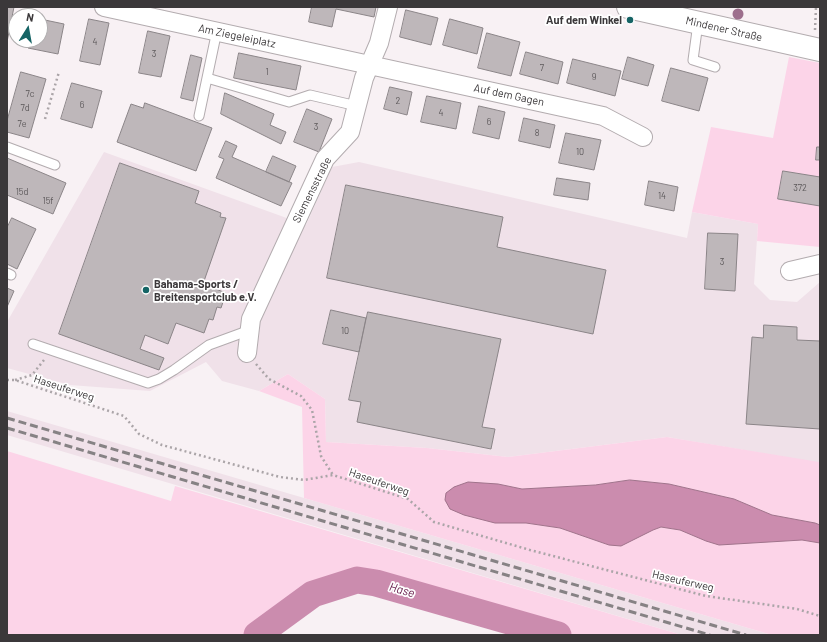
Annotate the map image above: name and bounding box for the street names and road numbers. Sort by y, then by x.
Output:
street label: Mindener Straße [684,14,764,44]
street label: Am Ziegeleiplatz [197,21,277,51]
street label: Auf dem Gagen [473,81,545,109]
street label: Siemensstraße [290,155,334,225]
street label: Haseuferweg [32,372,96,404]
street label: Haseuferweg [347,466,411,498]
street label: Haseuferweg [651,567,715,595]

